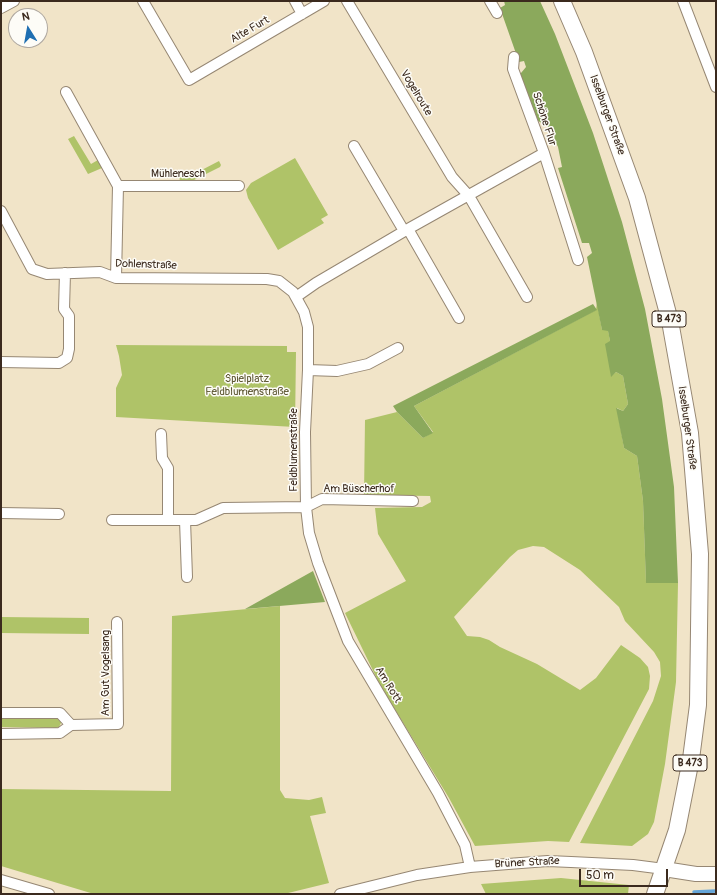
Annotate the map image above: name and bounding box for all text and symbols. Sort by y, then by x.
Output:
north arrow [8,8,48,48]
text: N [21,10,31,24]
street label: Alte Furt [228,14,272,46]
street label: Vogelroute [397,68,435,118]
street label: Isselburger Straße [586,73,628,157]
street label: Schöne Flur [529,90,559,148]
street label: Mühlenesch [151,167,205,181]
street label: Dohlenstraße [115,257,177,273]
road number: B 473 [652,311,686,327]
park label: Spielplatz Feldblumenstraße [205,372,289,398]
street label: Isselburger Straße [675,385,699,471]
street label: Feldblumenstraße [287,408,301,492]
street label: Am Büscherhof [323,482,395,496]
street label: Am Gut Vogelsang [99,630,113,716]
street label: Am Rott [372,664,404,706]
road number: B 473 [673,755,707,771]
street label: Brüner Straße [494,855,560,871]
scale bar [581,861,670,887]
text: 50 m [586,868,614,883]

